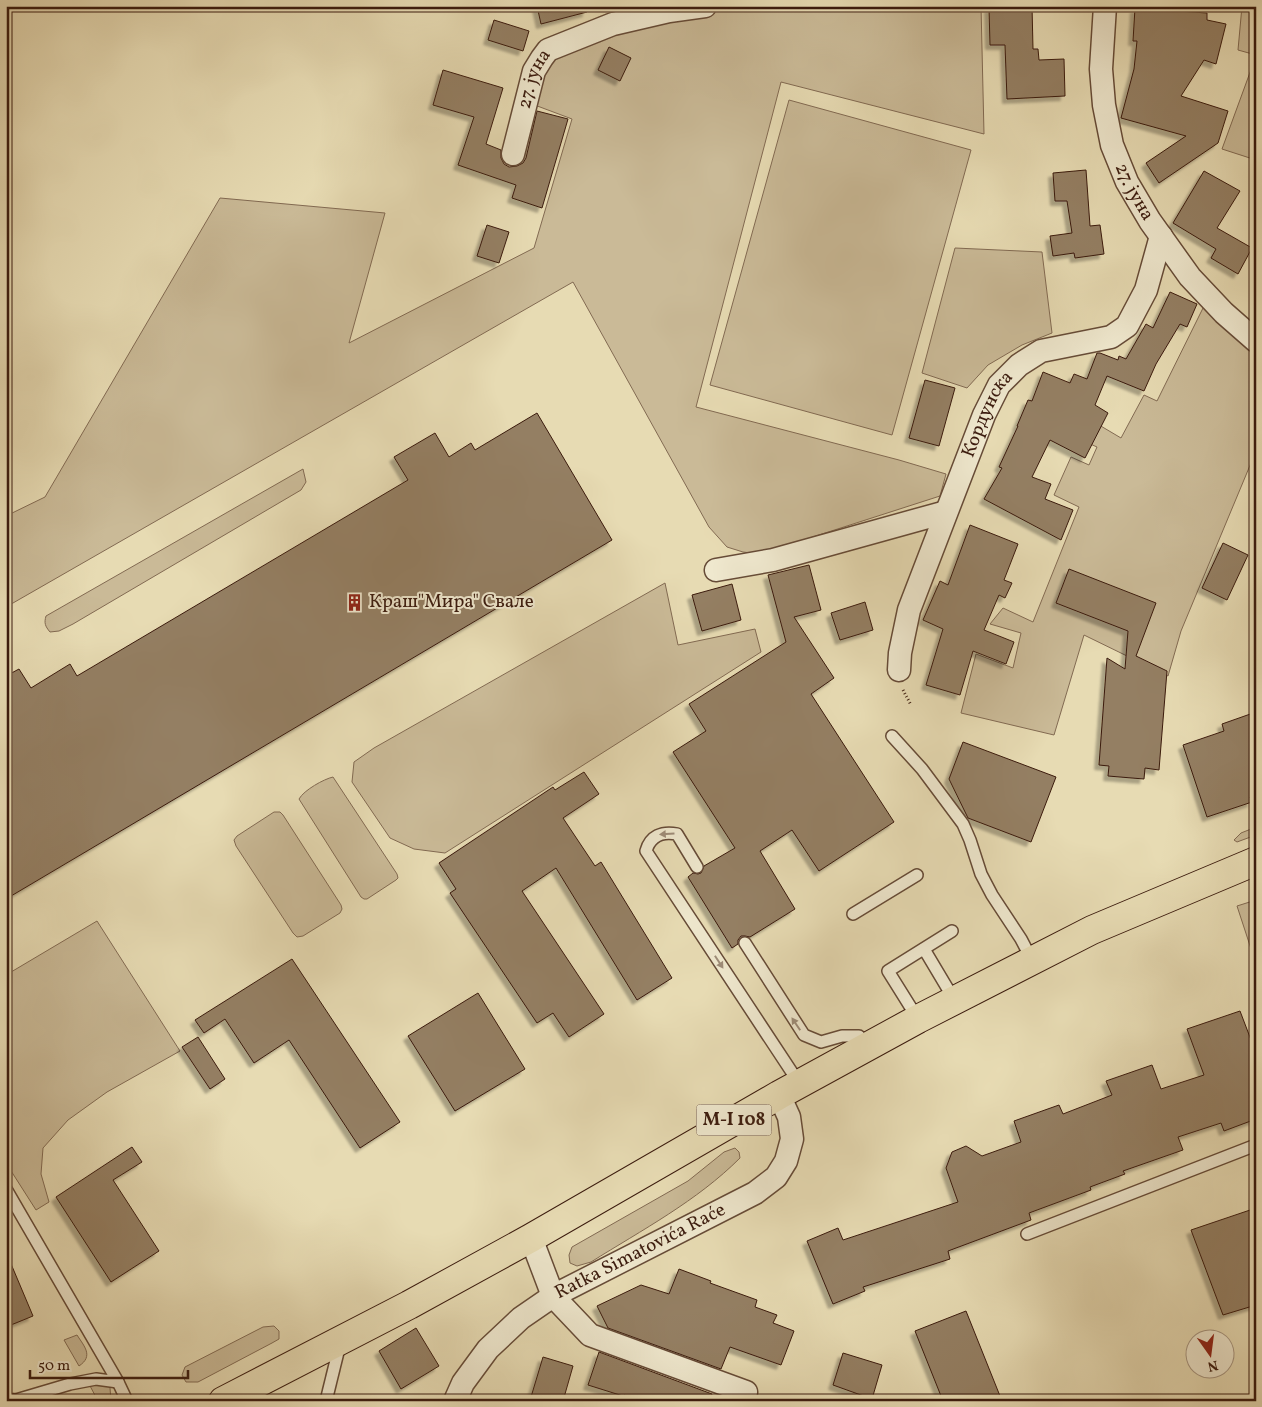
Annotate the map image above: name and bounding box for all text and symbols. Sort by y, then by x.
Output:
street label: 27. јуна [512,44,557,112]
street label: 27. јуна [1108,160,1160,226]
street label: Кордунска [956,365,1019,461]
place label: Краш"Мира" Свале [369,589,534,615]
building icon: Краш"Мира" Свале [345,592,365,612]
one-way arrow [659,831,675,839]
one-way arrow [715,955,724,969]
one-way arrow [791,1017,801,1031]
road number: M-I 108 [696,1104,772,1136]
street label: Ratka Simatovića Raće [550,1197,730,1306]
north arrow [1184,1330,1234,1380]
scale bar [30,1347,188,1379]
text: N [1206,1355,1220,1376]
text: 50 m [38,1356,70,1377]

